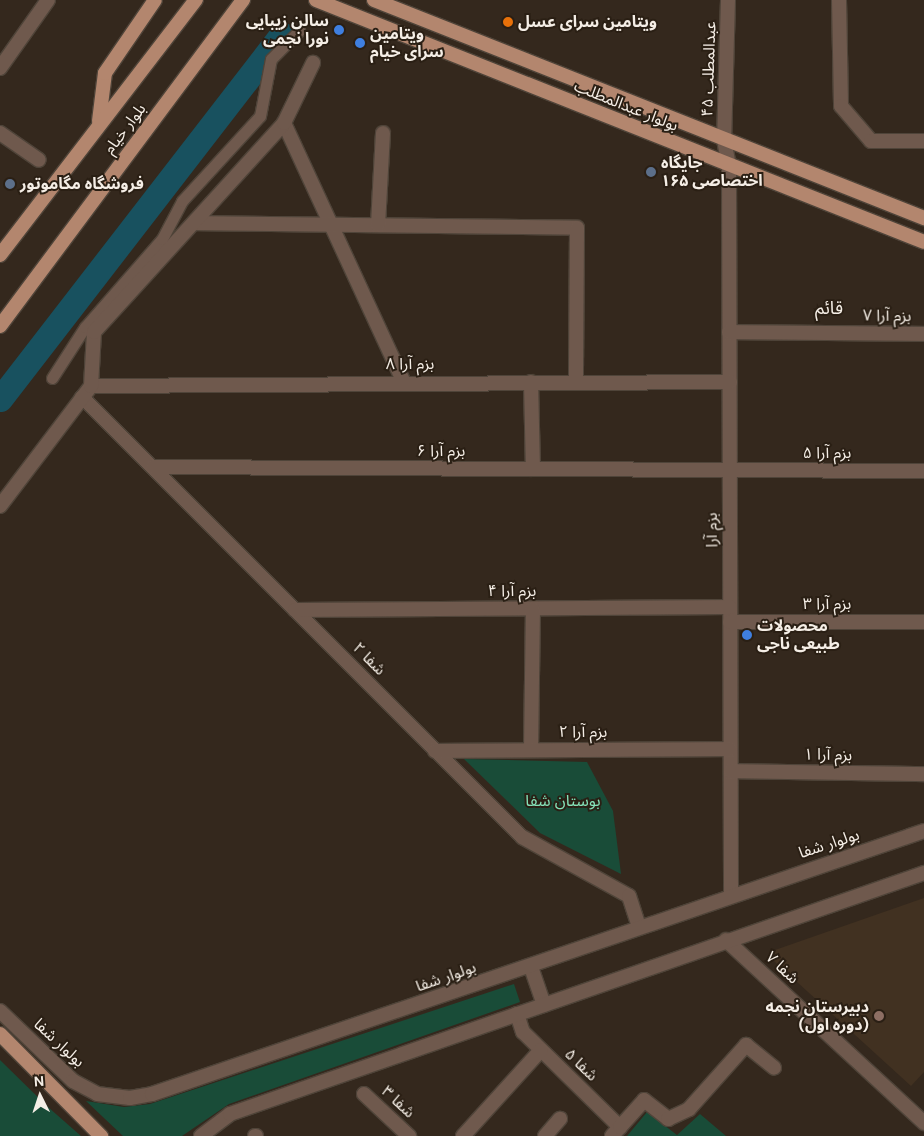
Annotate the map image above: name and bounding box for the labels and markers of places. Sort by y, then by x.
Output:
place label: سالن زیبایی نورا نجمی [246,11,329,49]
place label: ویتامین سرای عسل [518,12,657,32]
marker: ویتامین سرای عسل [502,16,514,28]
marker: سالن زیبایی نورا نجمی [333,24,345,36]
place label: ویتامین سرای خیام [370,24,444,62]
marker: ویتامین سرای خیام [354,37,366,49]
place label: جایگاه اختصاصی ۱۶۵ [661,153,763,191]
marker: جایگاه اختصاصی ۱۶۵ [645,166,657,178]
place label: فروشگاه مگاموتور [20,174,144,194]
marker: فروشگاه مگاموتور [4,178,16,190]
place label: محصولات طبیعی ناجی [757,616,840,654]
marker: محصولات طبیعی ناجی [741,629,753,641]
place label: دبیرستان نجمه (دوره اول) [766,997,869,1035]
marker: دبیرستان نجمه (دوره اول) [873,1010,885,1022]

